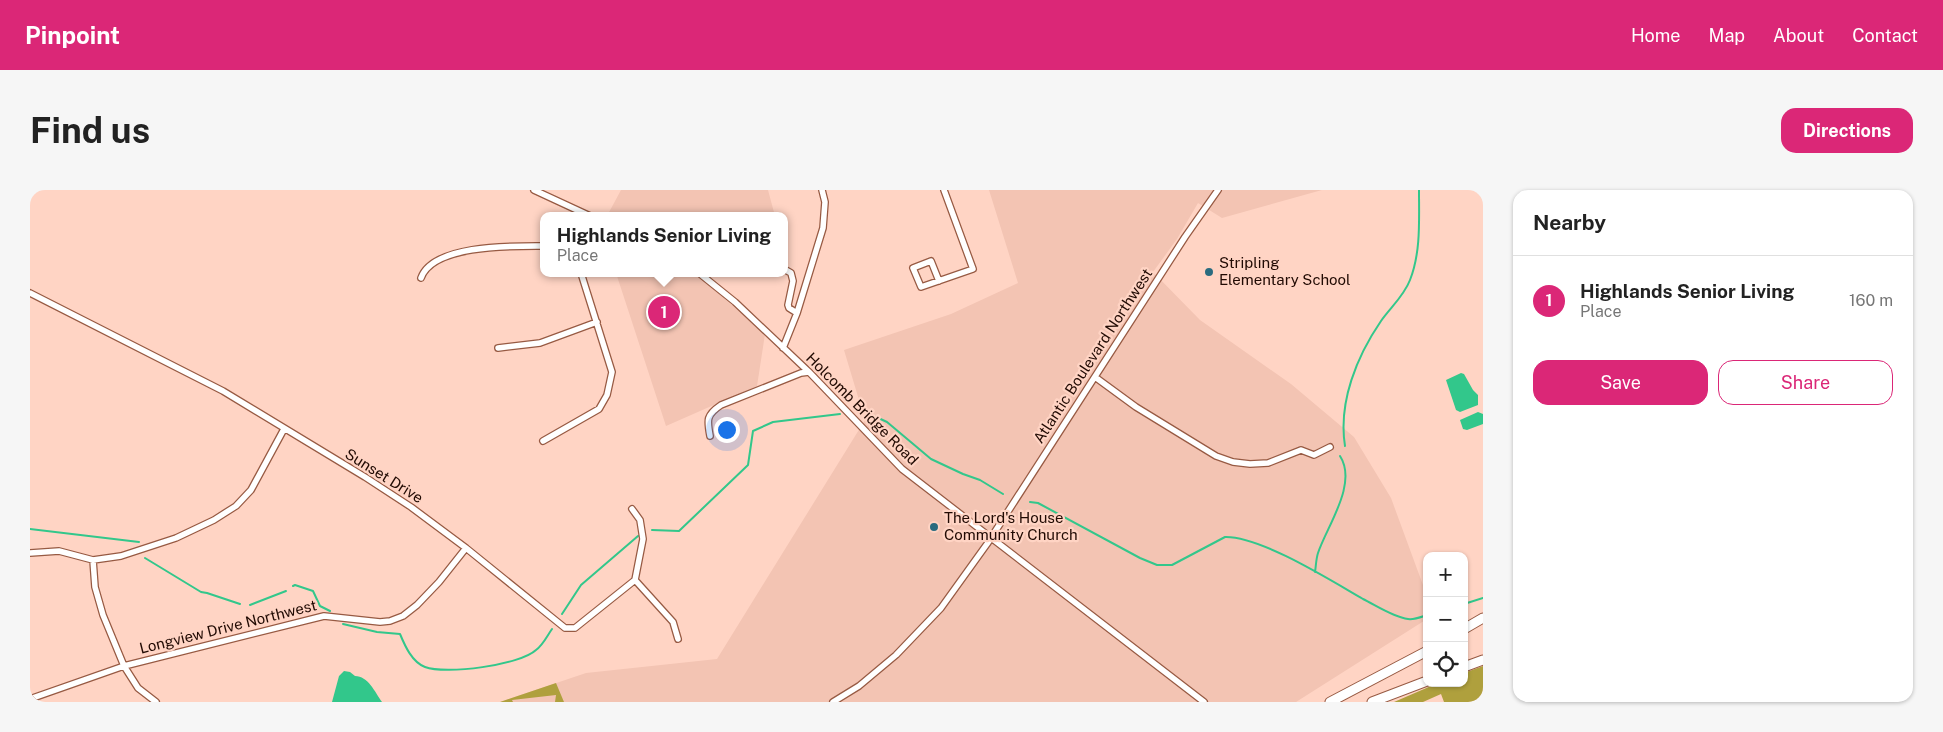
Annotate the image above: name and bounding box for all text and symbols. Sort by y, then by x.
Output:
text: Pinpoint [25,21,120,49]
text: Home [1631,25,1681,46]
text: Map [1709,25,1745,46]
text: About [1773,25,1824,46]
text: Contact [1852,25,1918,46]
button: Directions [1781,108,1913,153]
text: Find us [30,110,150,151]
text: Nearby [1533,210,1606,235]
popup [540,212,788,277]
text: Highlands Senior Living [557,224,771,246]
text: Place [557,246,598,265]
place label: Stripling Elementary School [1219,254,1351,288]
street label: Atlantic Boulevard Northwest [1030,265,1156,446]
marker: Stripling Elementary School [1203,266,1215,278]
text: Highlands Senior Living [1580,280,1794,302]
text: 1 [1546,291,1552,310]
text: 160 m [1849,291,1893,310]
pin: 1 [648,293,680,331]
text: Place [1580,302,1622,321]
street label: Holcomb Bridge Road [803,349,922,468]
button: Save [1533,360,1708,405]
button: Share [1718,360,1893,405]
your location [714,417,740,443]
street label: Sunset Drive [342,445,426,506]
place label: The Lord's House Community Church [944,509,1078,543]
marker: The Lord's House Community Church [928,521,940,533]
map controls [1423,552,1468,687]
button: + [1423,552,1468,597]
street label: Longview Drive Northwest [137,596,318,657]
button: − [1423,597,1468,642]
button: locate [1423,642,1468,687]

